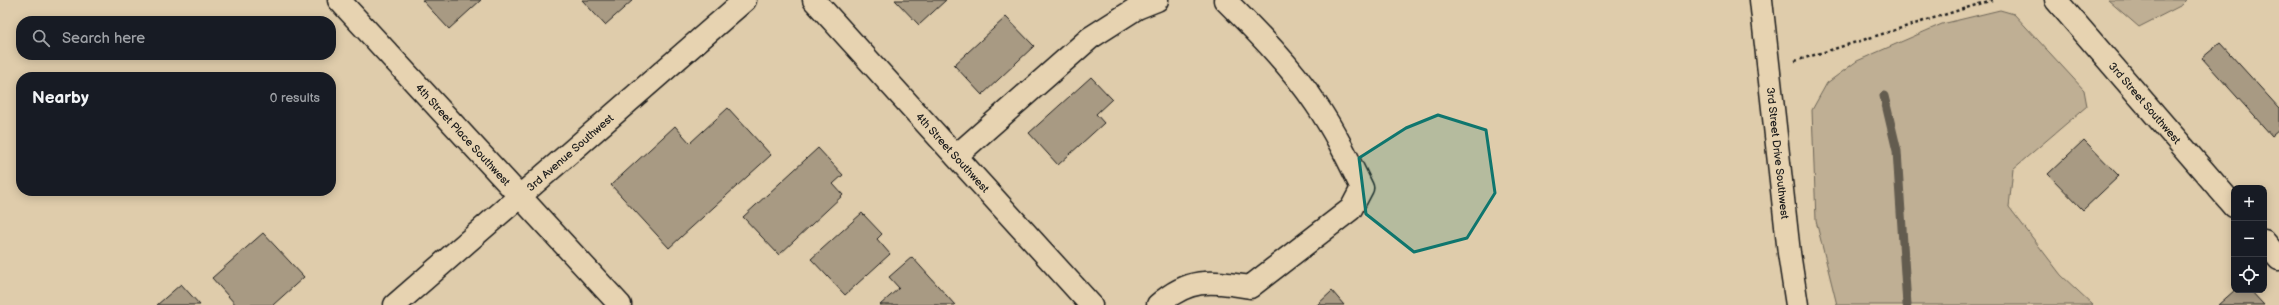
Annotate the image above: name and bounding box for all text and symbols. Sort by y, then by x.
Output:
search box [16,16,336,60]
icon: search [30,27,52,49]
text: Search here [62,29,145,48]
street label: 3rd Street Southwest [2106,60,2184,147]
street label: 4th Street Place Southwest [412,81,513,189]
street label: 3rd Street Drive Southwest [1764,87,1791,220]
text: Nearby [32,88,89,108]
text: 0 results [270,90,320,106]
street label: 4th Street Southwest [913,110,992,196]
street label: 3rd Avenue Southwest [524,111,617,194]
map controls [2231,185,2267,293]
button: + [2231,185,2267,221]
button: − [2231,221,2267,257]
button: locate [2231,257,2267,293]

